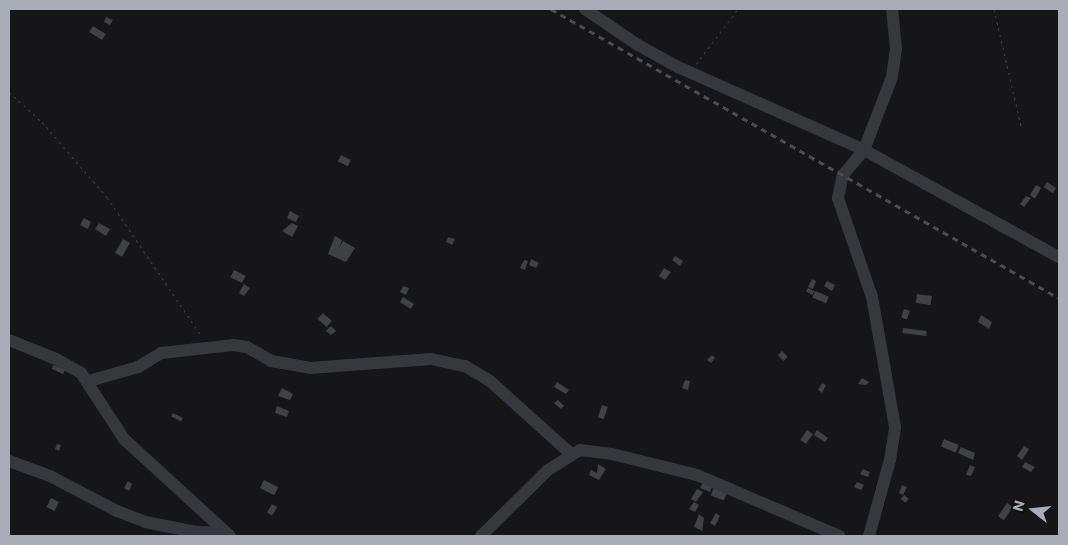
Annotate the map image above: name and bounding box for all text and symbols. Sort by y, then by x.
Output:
north arrow [1008,485,1058,535]
text: N [1008,498,1028,513]

